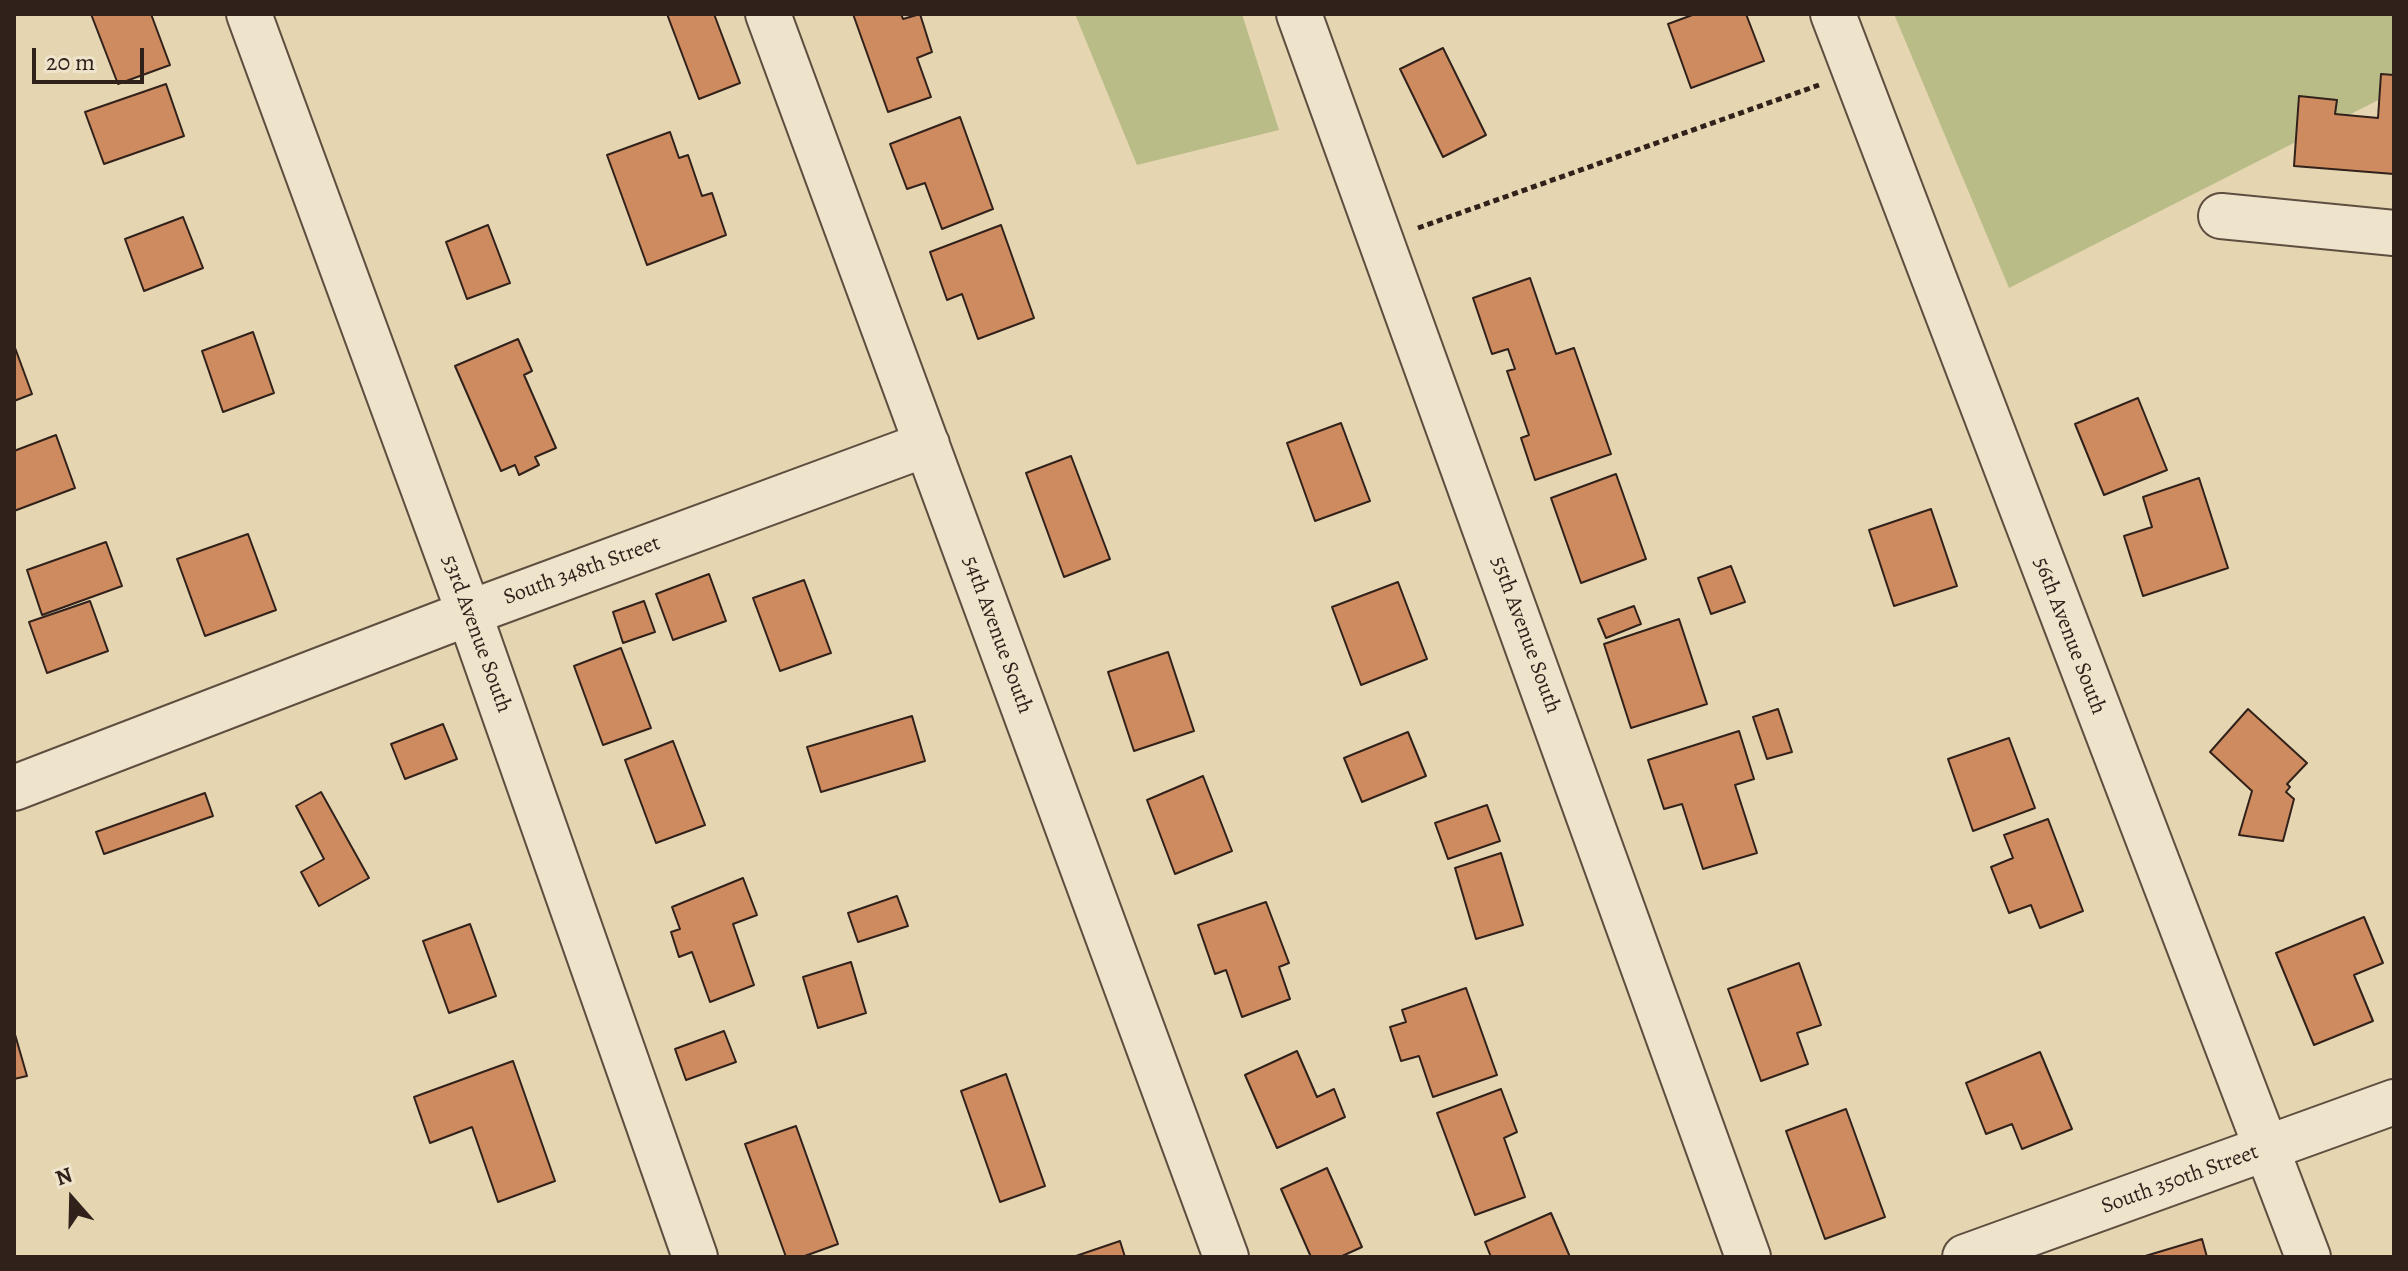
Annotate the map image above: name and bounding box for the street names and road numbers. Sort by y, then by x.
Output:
street label: South 348th Street [500,530,664,612]
street label: 53rd Avenue South [435,552,517,716]
street label: 54th Avenue South [956,553,1038,717]
street label: 55th Avenue South [1484,553,1566,717]
street label: 56th Avenue South [2027,554,2111,718]
street label: South 350th Street [2098,1139,2262,1221]

